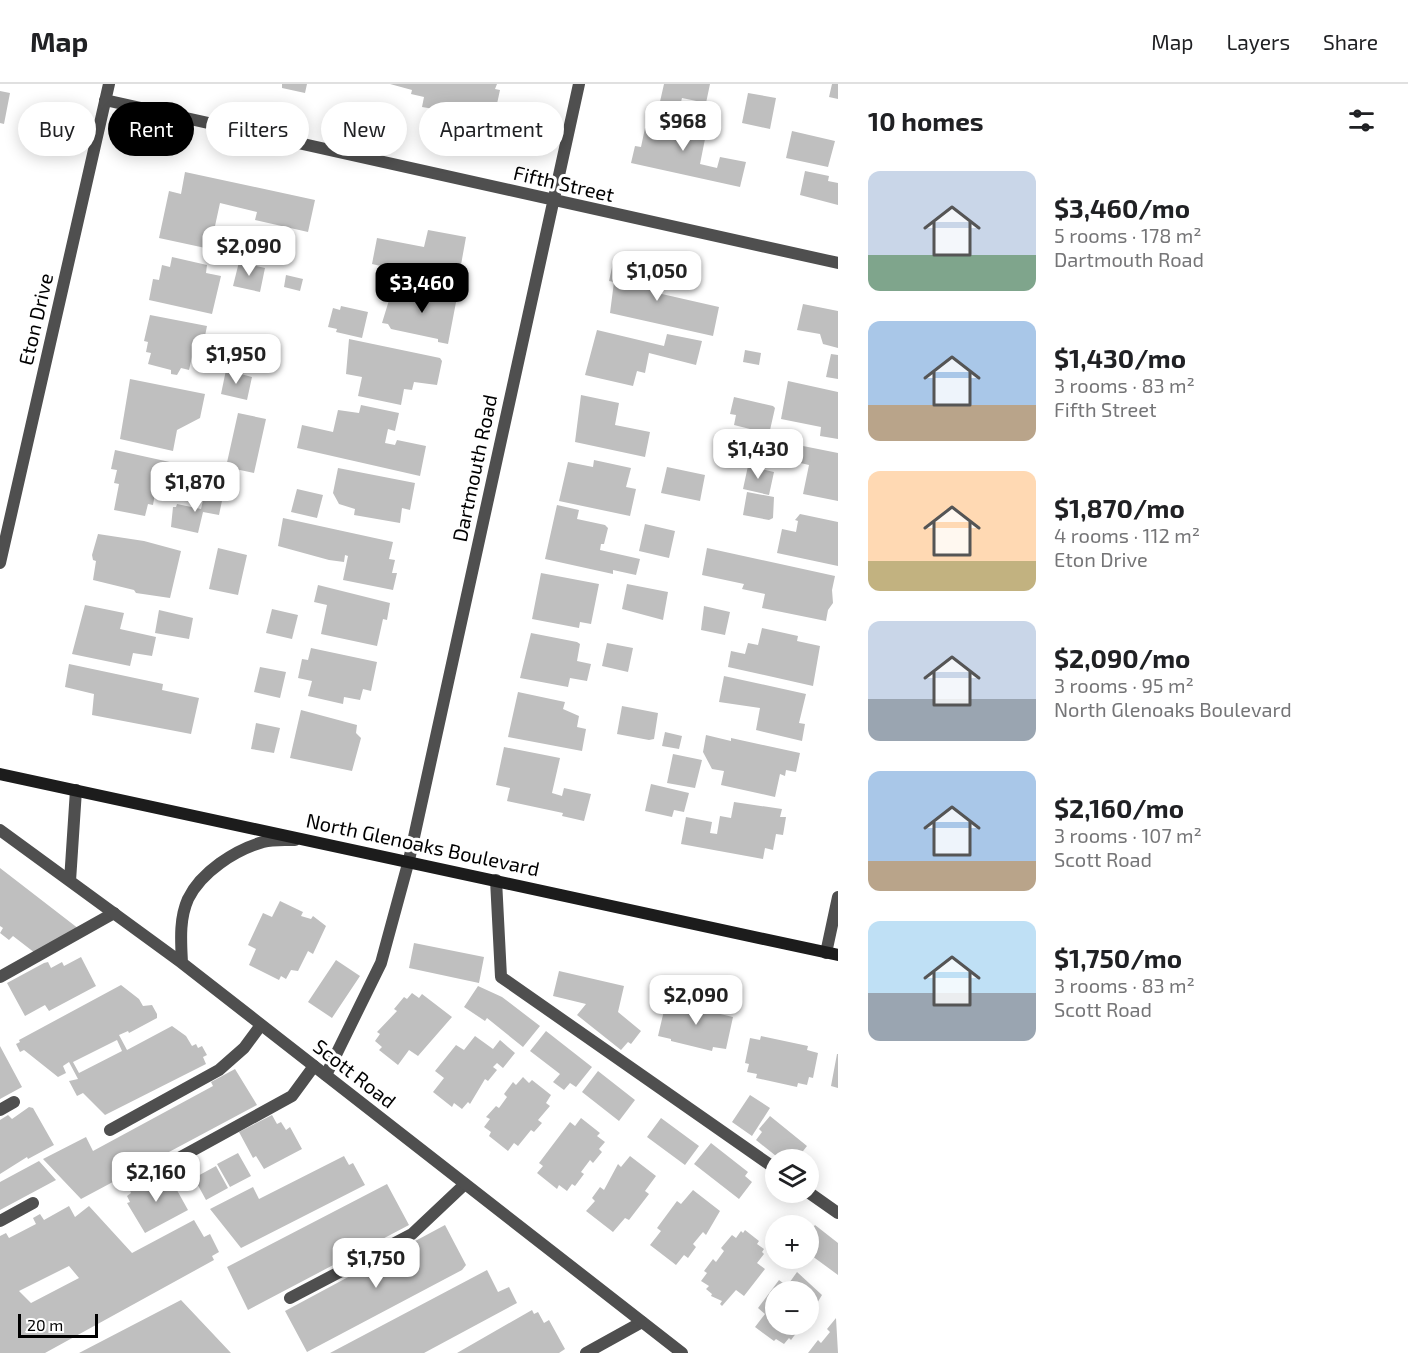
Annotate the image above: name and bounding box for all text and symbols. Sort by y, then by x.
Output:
text: Map [30,24,88,58]
text: Map [1151,29,1193,54]
text: Layers [1226,29,1290,54]
text: Share [1323,29,1378,54]
pin: $968 [647,101,719,152]
chip: Buy [18,102,96,156]
chip: Rent [108,102,194,156]
chip: Filters [206,102,309,156]
chip: New [321,102,407,156]
chip: Apartment [419,102,564,156]
icon: filters [1345,104,1378,137]
text: 10 homes [868,105,984,136]
text: $968 [659,108,707,132]
street label: Fifth Street [511,160,617,206]
text: $3,460/mo [1054,192,1190,223]
icon: home [916,195,988,267]
text: 5 rooms · 178 m² [1054,223,1202,247]
pin: $2,090 [200,226,298,277]
text: $2,090 [216,233,282,257]
text: Dartmouth Road [1054,247,1204,271]
pin: $1,050 [608,251,706,302]
text: $1,050 [626,258,688,282]
pin: $3,460 [373,263,471,314]
text: $3,460 [390,270,454,294]
street label: Eton Drive [13,271,57,367]
pin: $1,950 [187,334,285,385]
text: $1,950 [206,341,266,365]
text: $1,430/mo [1054,342,1186,373]
icon: home [916,345,988,417]
text: 3 rooms · 83 m² [1054,373,1195,397]
street label: Dartmouth Road [447,392,501,544]
text: Fifth Street [1054,397,1157,421]
pin: $1,430 [709,429,807,480]
text: $1,430 [727,436,789,460]
pin: $1,870 [146,462,244,513]
text: $1,870 [165,469,225,493]
text: $1,870/mo [1054,492,1185,523]
icon: home [916,495,988,567]
text: 4 rooms · 112 m² [1054,523,1200,547]
text: Eton Drive [1054,547,1148,571]
text: $2,090/mo [1054,642,1190,673]
icon: home [916,645,988,717]
text: 3 rooms · 95 m² [1054,673,1194,697]
text: North Glenoaks Boulevard [1054,697,1292,721]
text: $2,160/mo [1054,792,1184,823]
icon: home [916,795,988,867]
street label: North Glenoaks Boulevard [304,808,542,880]
text: 3 rooms · 107 m² [1054,823,1202,847]
text: Scott Road [1054,847,1152,871]
text: $1,750/mo [1054,942,1182,973]
icon: home [916,945,988,1017]
text: 3 rooms · 83 m² [1054,973,1195,997]
pin: $2,090 [647,975,745,1026]
text: $2,090 [663,982,729,1006]
text: Scott Road [1054,997,1152,1021]
street label: Scott Road [309,1033,401,1113]
map controls [765,1149,819,1335]
button: layers [765,1149,819,1203]
pin: $2,160 [107,1152,205,1203]
text: $2,160 [126,1159,186,1183]
button: + [765,1215,819,1269]
pin: $1,750 [327,1238,425,1289]
text: $1,750 [347,1245,405,1269]
button: − [765,1281,819,1335]
scale bar [18,1311,98,1338]
text: 20 m [27,1315,63,1334]

